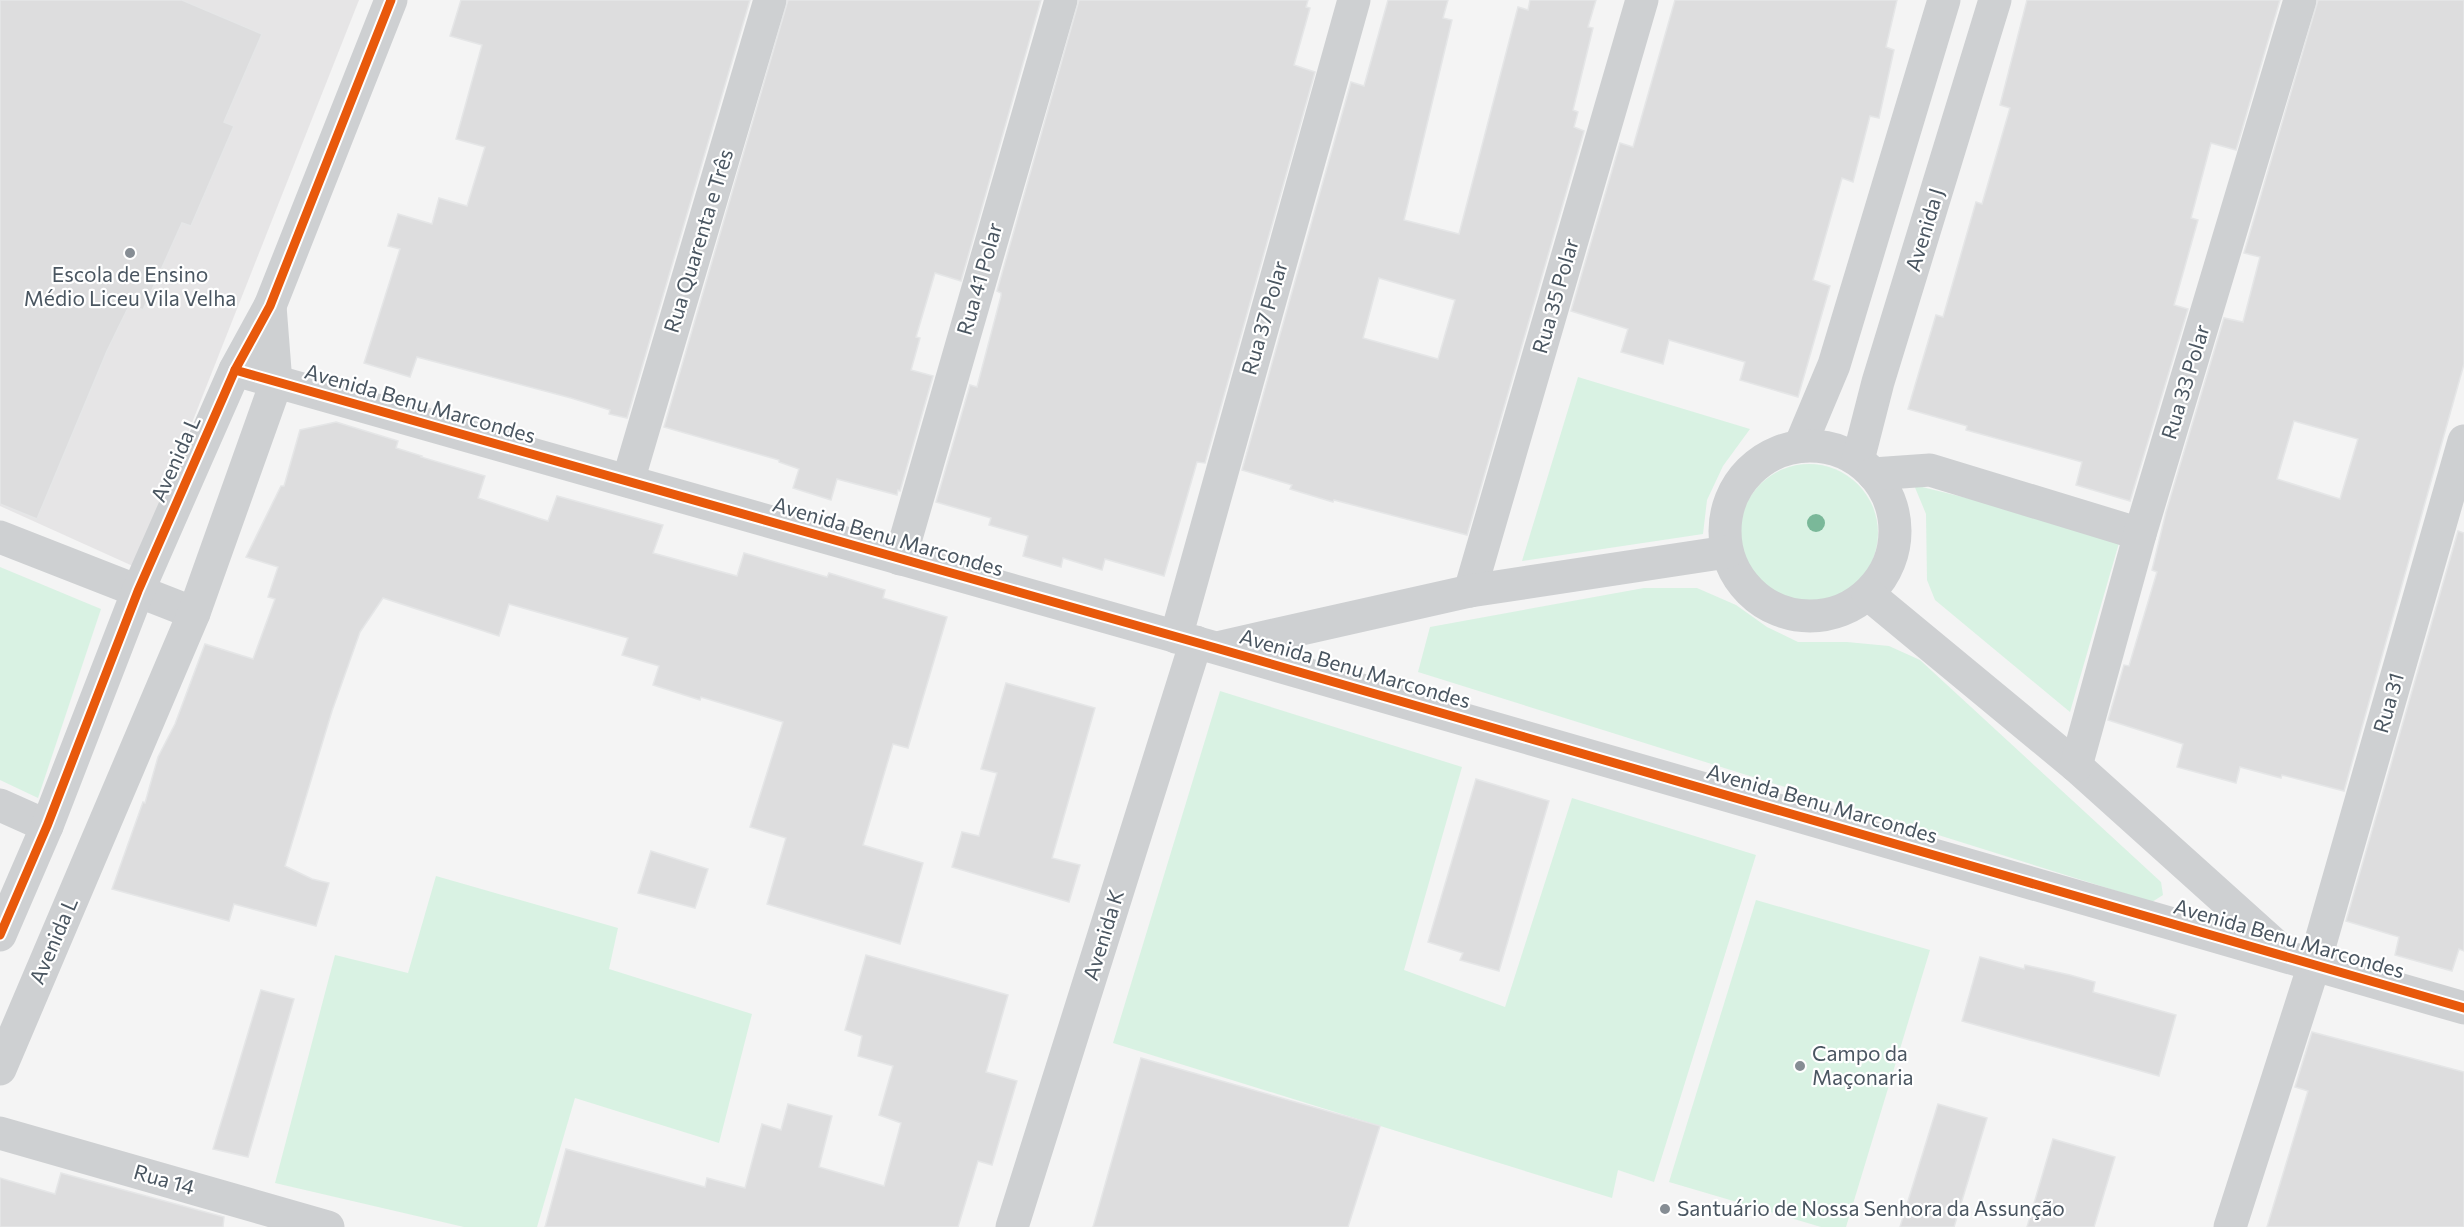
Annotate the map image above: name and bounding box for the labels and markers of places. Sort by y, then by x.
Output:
marker: Escola de Ensino Médio Liceu Vila Velha [123,246,137,260]
place label: Escola de Ensino Médio Liceu Vila Velha [24,261,236,310]
place label: Campo da Maçonaria [1812,1040,1914,1089]
marker: Campo da Maçonaria [1793,1059,1807,1073]
place label: Santuário de Nossa Senhora da Assunção [1677,1195,2065,1220]
marker: Santuário de Nossa Senhora da Assunção [1658,1202,1672,1216]

